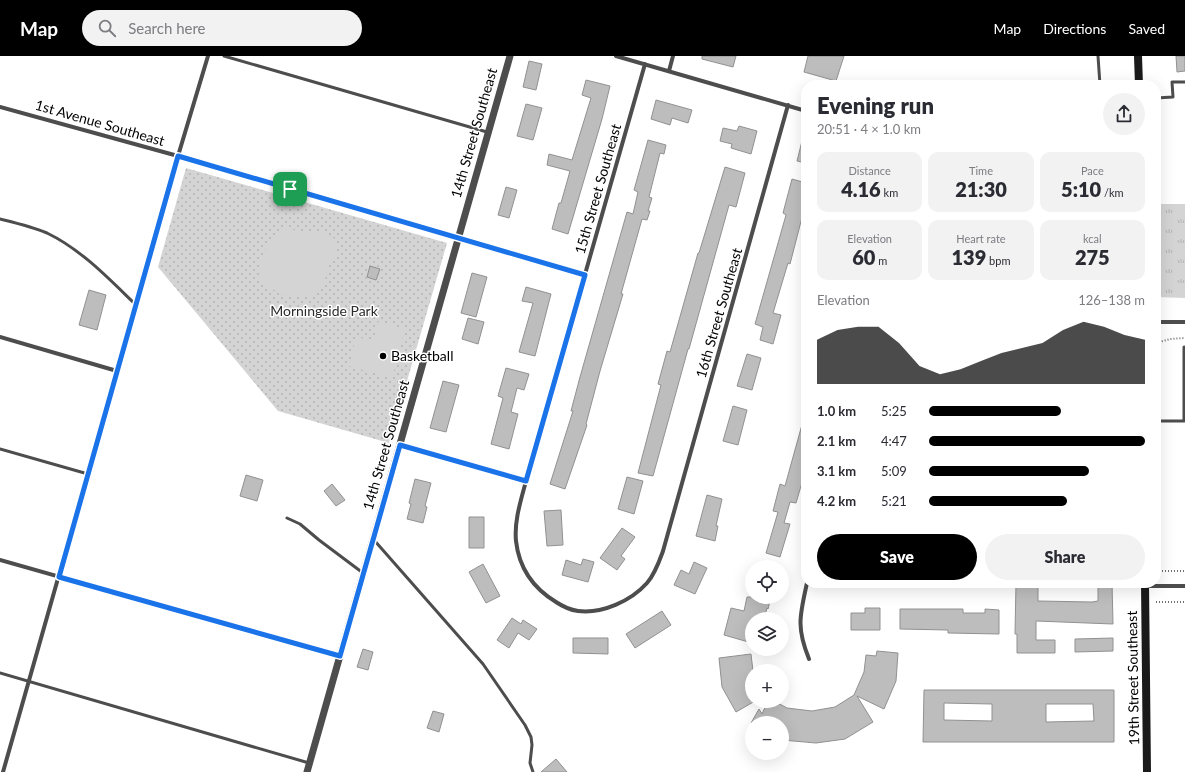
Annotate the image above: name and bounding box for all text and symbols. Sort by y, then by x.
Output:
search box [82,10,362,46]
text: Map [20,17,58,40]
icon: search [96,17,118,39]
text: Search here [128,19,206,37]
text: Map [994,20,1021,37]
text: Directions [1043,20,1106,37]
text: Saved [1128,20,1165,37]
street label: 14th Street Southeast [447,66,500,200]
text: Evening run [817,92,934,119]
button: share [1103,93,1145,135]
street label: 1st Avenue Southeast [33,96,167,149]
text: 20:51 · 4 × 1.0 km [817,121,921,137]
street label: 15th Street Southeast [571,122,624,256]
text: Distance [849,164,891,177]
text: Time [969,164,993,177]
text: Pace [1081,164,1104,177]
pin [273,172,307,206]
text: 4.16 [841,177,881,201]
text: 21:30 [955,177,1007,201]
text: 5:10 [1061,177,1101,201]
icon: arrive [279,178,301,200]
text: km [881,186,898,199]
text: /km [1101,186,1124,199]
text: Elevation [847,232,892,245]
text: Heart rate [956,232,1006,245]
text: kcal [1083,232,1102,245]
text: 60 [852,245,875,269]
text: 139 [951,245,986,269]
text: 275 [1075,245,1110,269]
street label: 16th Street Southeast [692,246,745,380]
text: m [875,254,887,267]
text: bpm [986,254,1011,267]
text: Elevation [817,292,870,308]
text: 126–138 m [1078,292,1145,308]
park label: Morningside Park [270,302,379,319]
place label: Basketball [391,347,453,364]
marker: Basketball [378,351,388,361]
street label: 14th Street Southeast [359,378,412,512]
text: 1.0 km [817,403,856,419]
text: 5:25 [881,403,907,419]
text: 2.1 km [817,433,856,449]
text: 4:47 [881,433,907,449]
text: 3.1 km [817,463,856,479]
text: 5:09 [881,463,907,479]
text: 4.2 km [817,493,856,509]
text: 5:21 [881,493,907,509]
button: Save [817,534,977,580]
button: Share [985,534,1145,580]
map controls [745,560,789,760]
button: locate [745,560,789,604]
street label: 19th Street Southeast [1123,611,1142,745]
button: layers [745,612,789,656]
button: + [745,664,789,708]
button: − [745,716,789,760]

